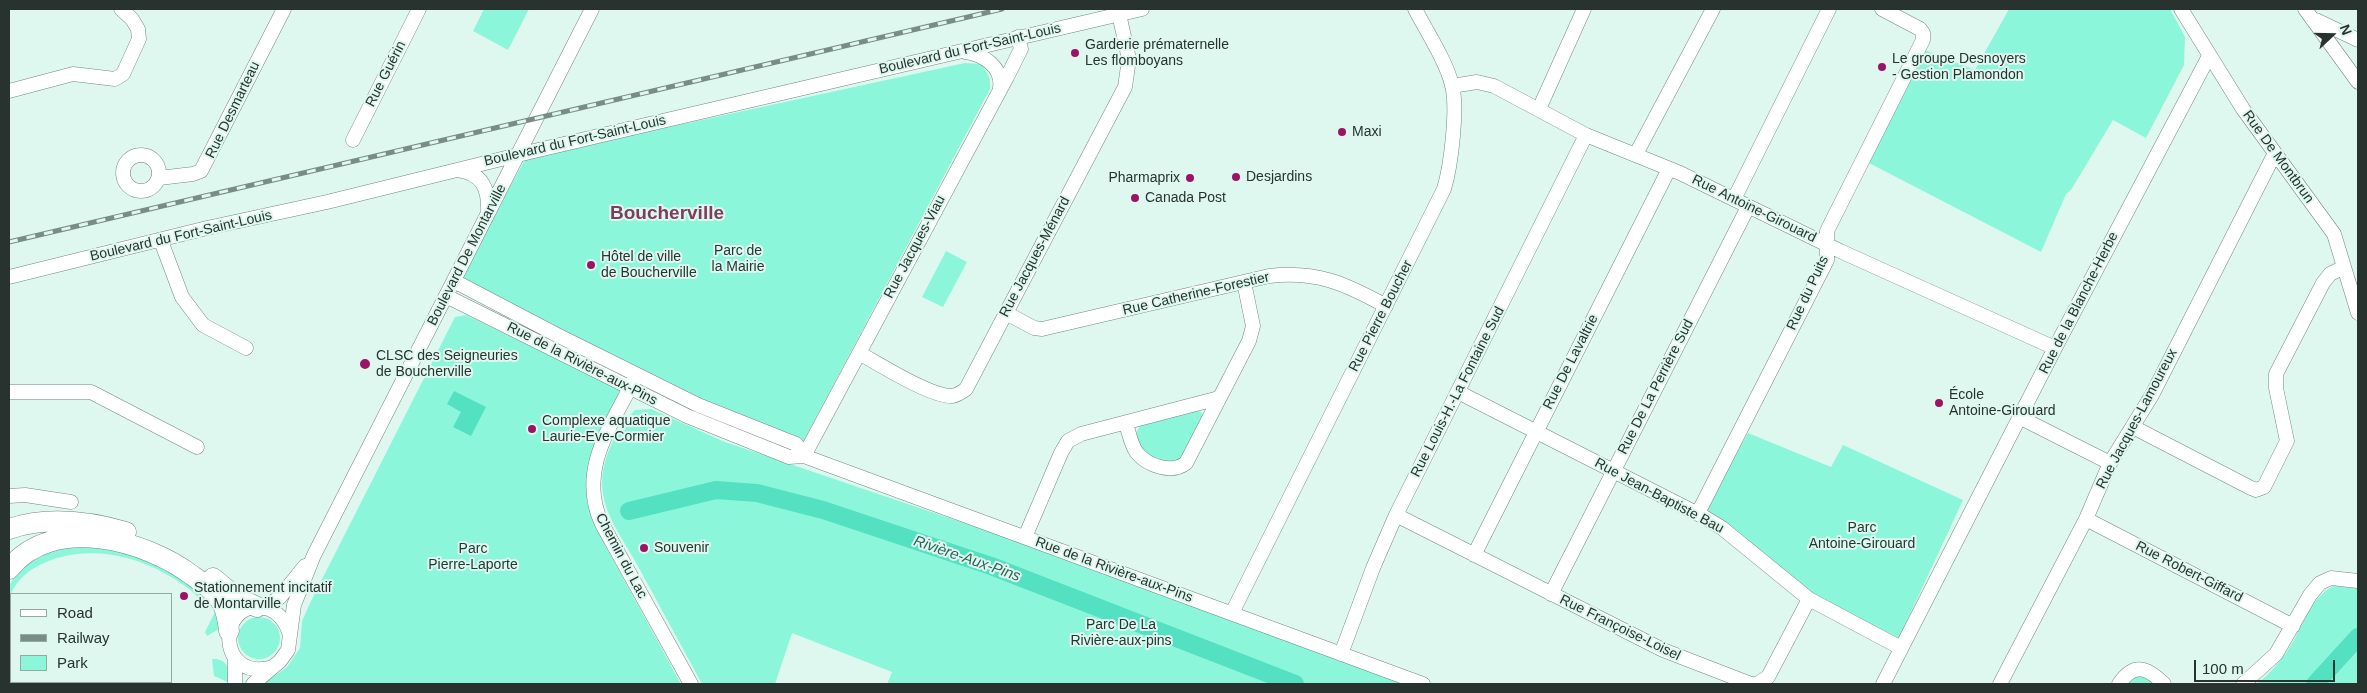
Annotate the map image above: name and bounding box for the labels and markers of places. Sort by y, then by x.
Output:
place label: Garderie prématernelle Les flomboyans [1085,37,1229,70]
marker: Garderie prématernelle Les flomboyans [1069,47,1081,59]
place label: Le groupe Desnoyers - Gestion Plamondon [1892,51,2026,84]
marker: Le groupe Desnoyers - Gestion Plamondon [1876,61,1888,73]
place label: Maxi [1352,124,1382,140]
marker: Maxi [1336,126,1348,138]
place label: Desjardins [1246,169,1312,185]
place label: Pharmaprix [1108,170,1180,186]
marker: Desjardins [1230,171,1242,183]
marker: Pharmaprix [1184,172,1196,184]
place label: Canada Post [1145,190,1226,206]
marker: Canada Post [1129,192,1141,204]
place label: Hôtel de ville de Boucherville [601,249,697,282]
marker: Hôtel de ville de Boucherville [585,259,597,271]
place label: CLSC des Seigneuries de Boucherville [376,348,518,381]
marker: CLSC des Seigneuries de Boucherville [358,357,372,371]
place label: École Antoine-Girouard [1949,387,2056,420]
marker: École Antoine-Girouard [1933,397,1945,409]
place label: Complexe aquatique Laurie-Eve-Cormier [542,413,670,446]
marker: Complexe aquatique Laurie-Eve-Cormier [526,423,538,435]
place label: Souvenir [654,540,709,556]
marker: Souvenir [638,542,650,554]
place label: Stationnement incitatif de Montarville [194,580,332,612]
marker: Stationnement incitatif de Montarville [178,590,190,602]

